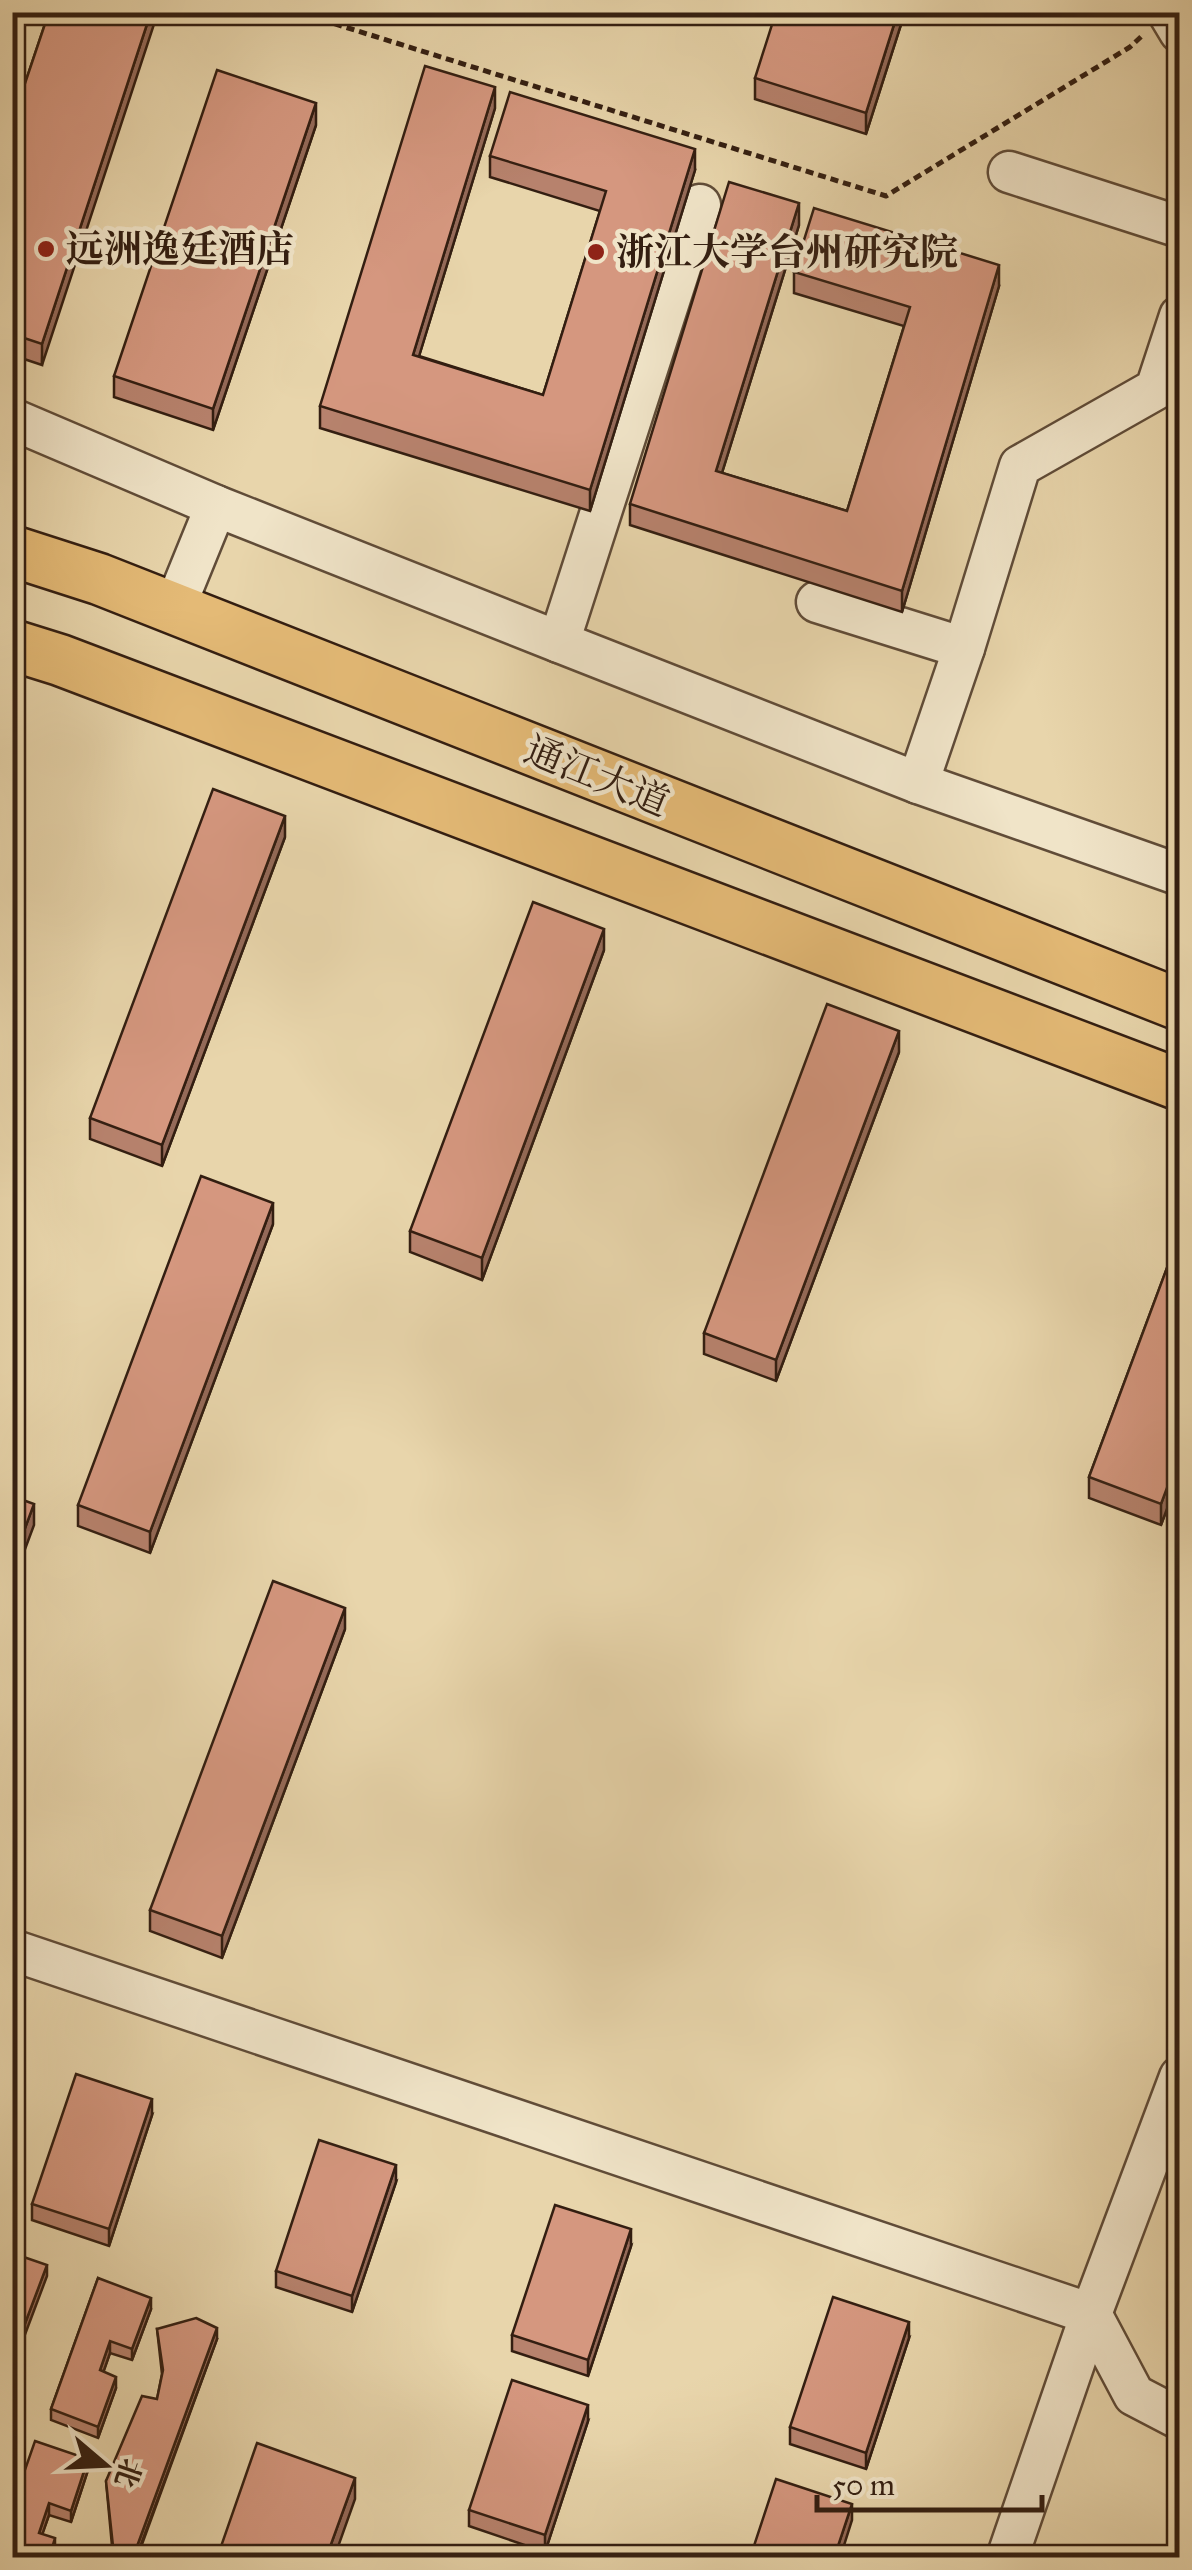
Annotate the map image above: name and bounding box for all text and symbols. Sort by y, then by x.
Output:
place label: 远洲逸廷酒店 [66,226,294,272]
place label: 浙江大学台州研究院 [616,229,958,275]
marker: 远洲逸廷酒店 [35,238,57,260]
marker: 浙江大学台州研究院 [585,241,607,263]
street label: 通江大道 [518,726,676,826]
north arrow [55,2415,155,2515]
scale bar [817,2450,1042,2512]
text: 北 [107,2454,149,2492]
text: 50 m [832,2467,895,2503]

